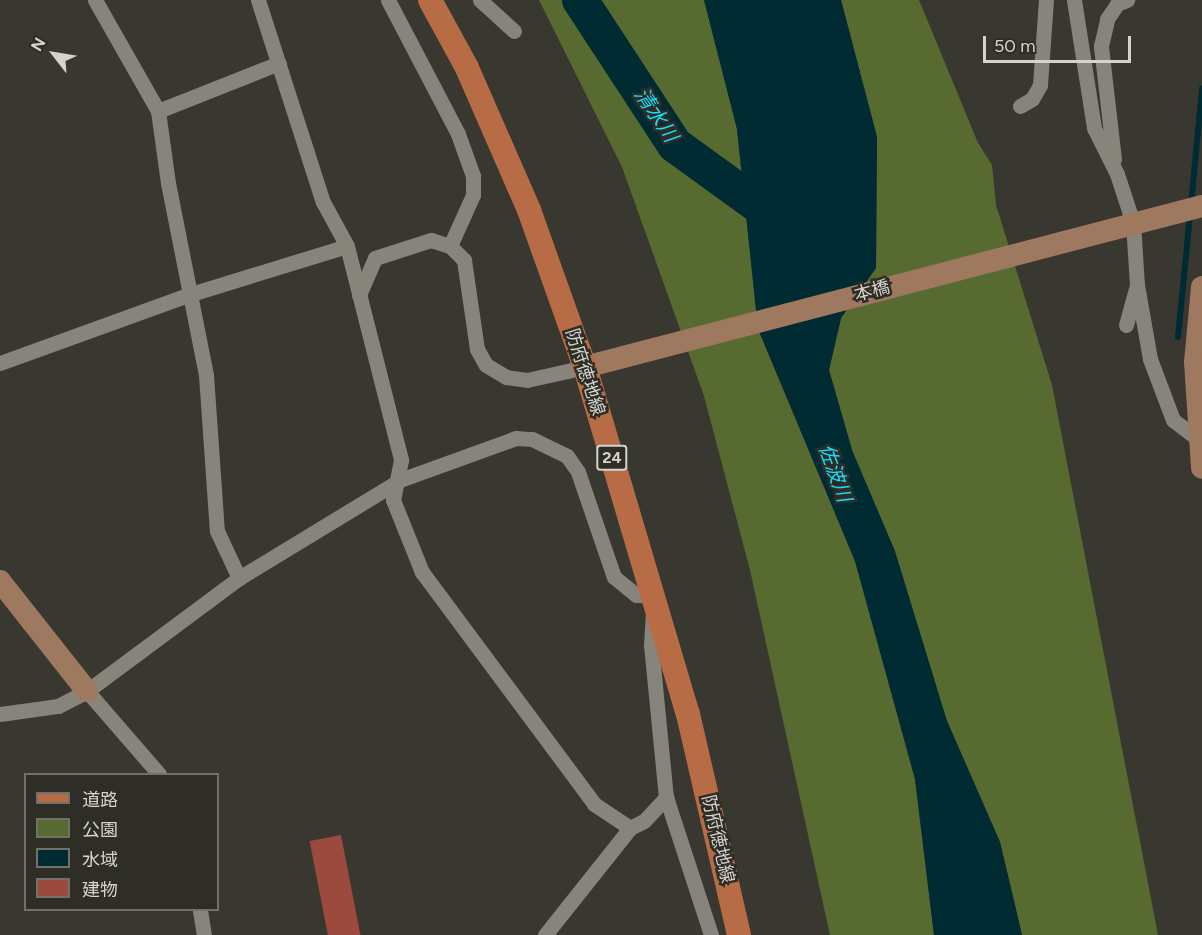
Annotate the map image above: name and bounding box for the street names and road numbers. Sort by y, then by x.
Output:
street label: 本橋 [852,276,892,306]
street label: 防府徳地線 [561,326,609,418]
road number: 24 [596,445,628,471]
street label: 防府徳地線 [697,793,739,885]

